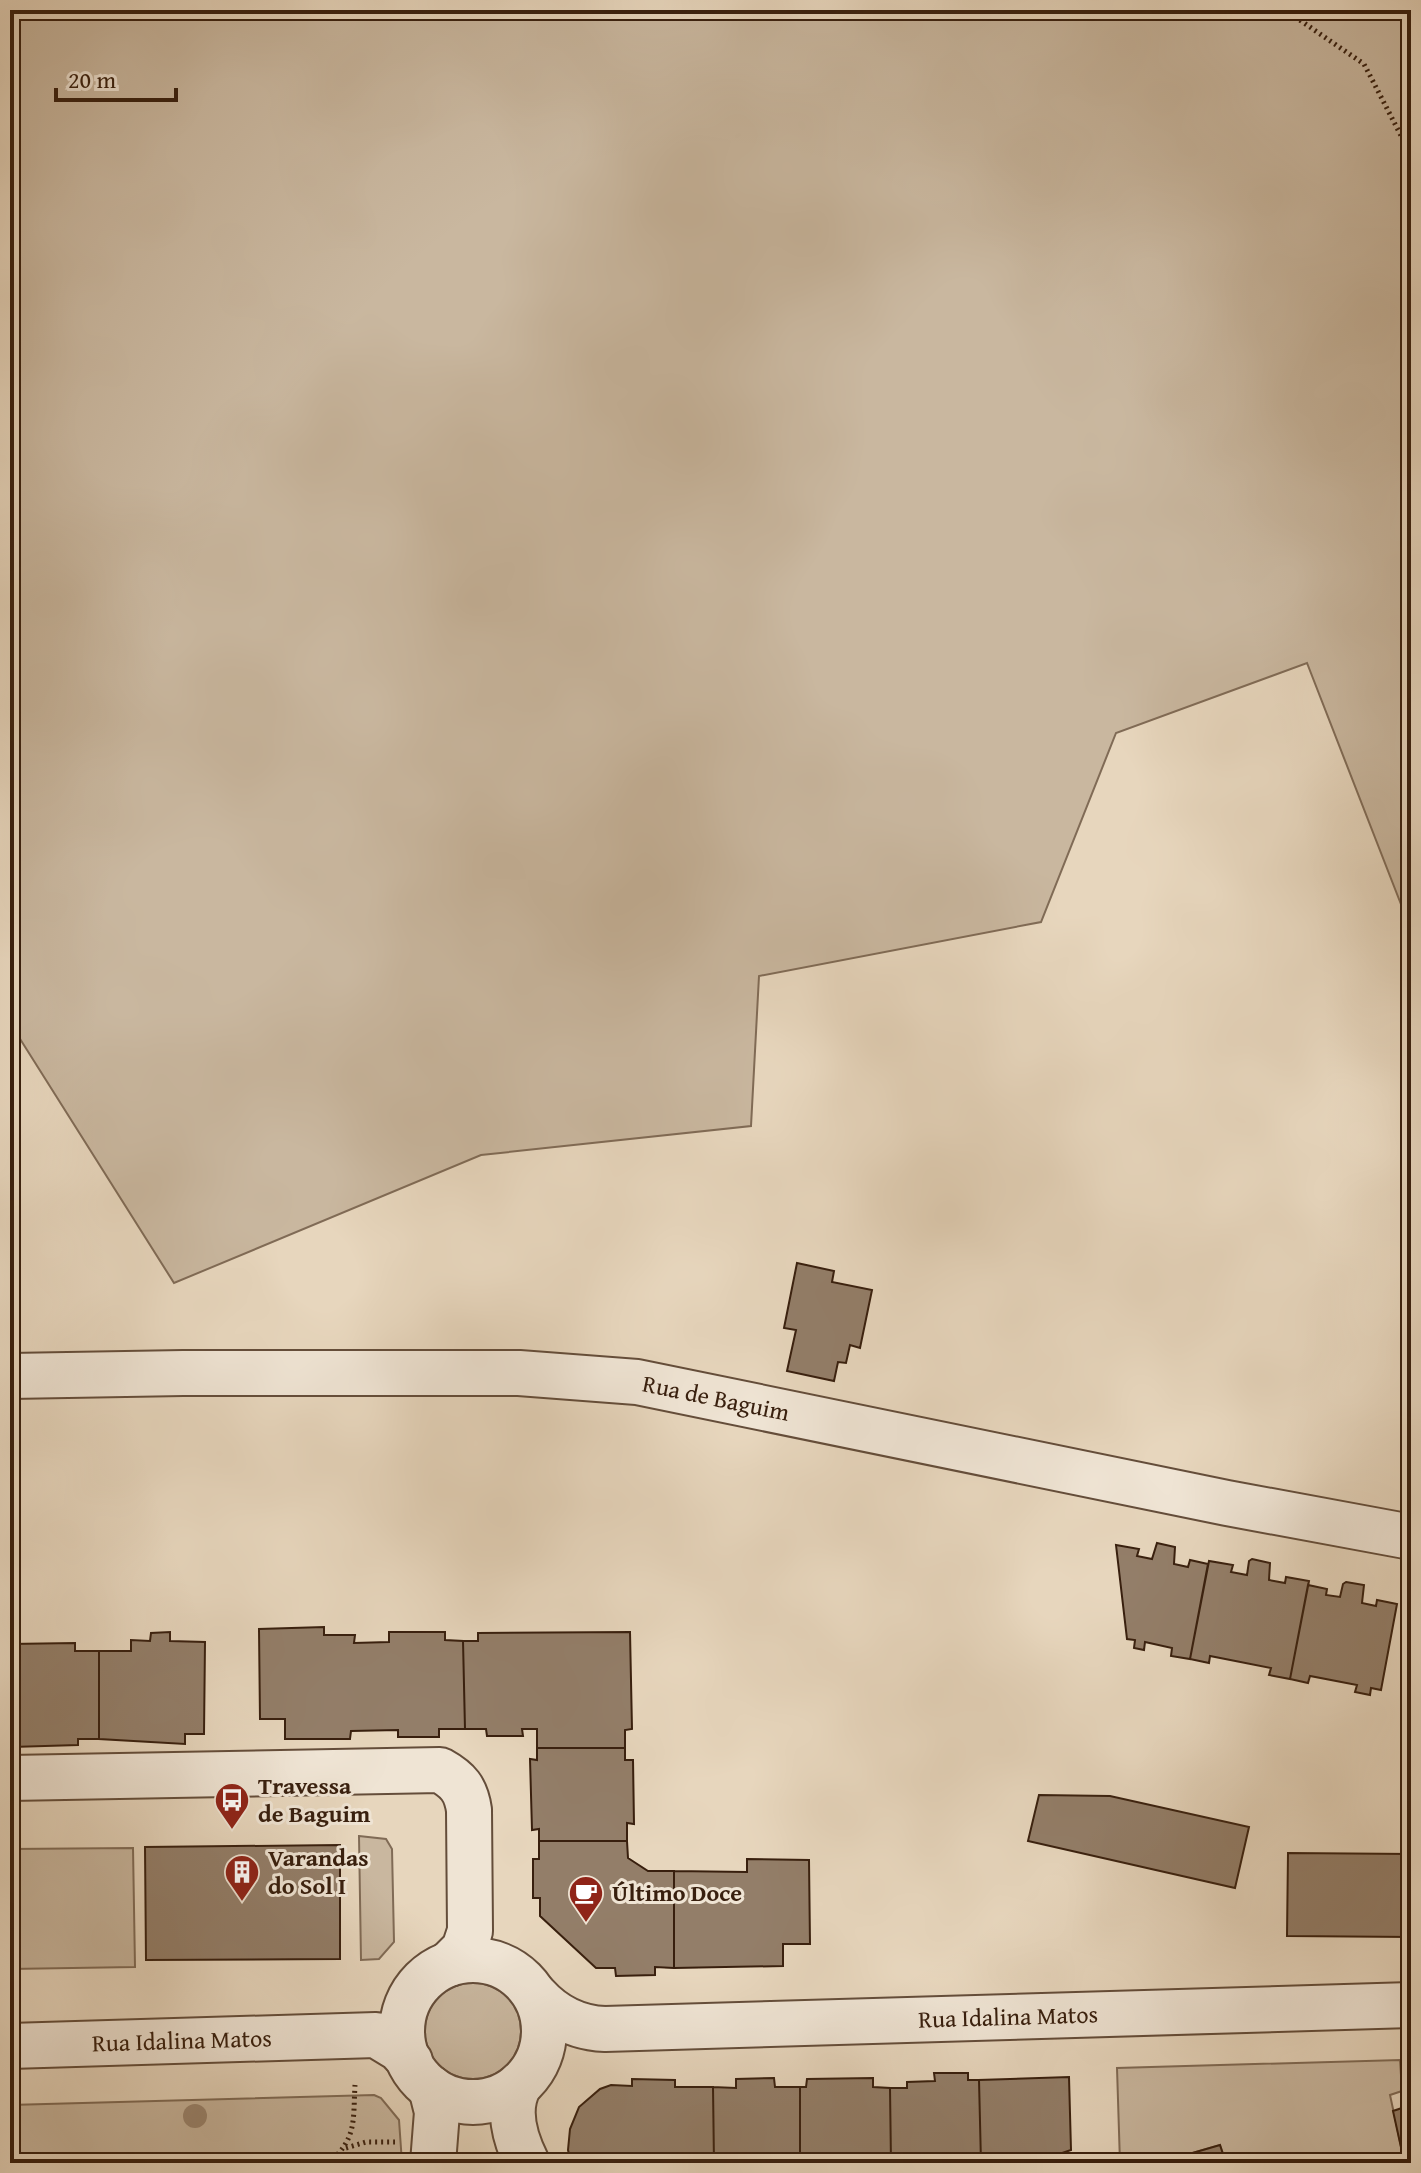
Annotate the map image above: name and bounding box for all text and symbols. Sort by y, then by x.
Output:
scale bar [56,52,176,102]
text: 20 m [68,62,116,97]
street label: Rua de Baguim [640,1366,793,1430]
place label: Travessa de Baguim [258,1768,371,1831]
bus stop icon: Travessa de Baguim [213,1781,251,1831]
place label: Varandas do Sol I [268,1840,369,1903]
building icon: Varandas do Sol I [223,1853,261,1903]
cafe icon: Último Doce [567,1874,605,1924]
place label: Último Doce [612,1875,742,1910]
street label: Rua Idalina Matos [918,1996,1099,2037]
street label: Rua Idalina Matos [91,2020,272,2061]

